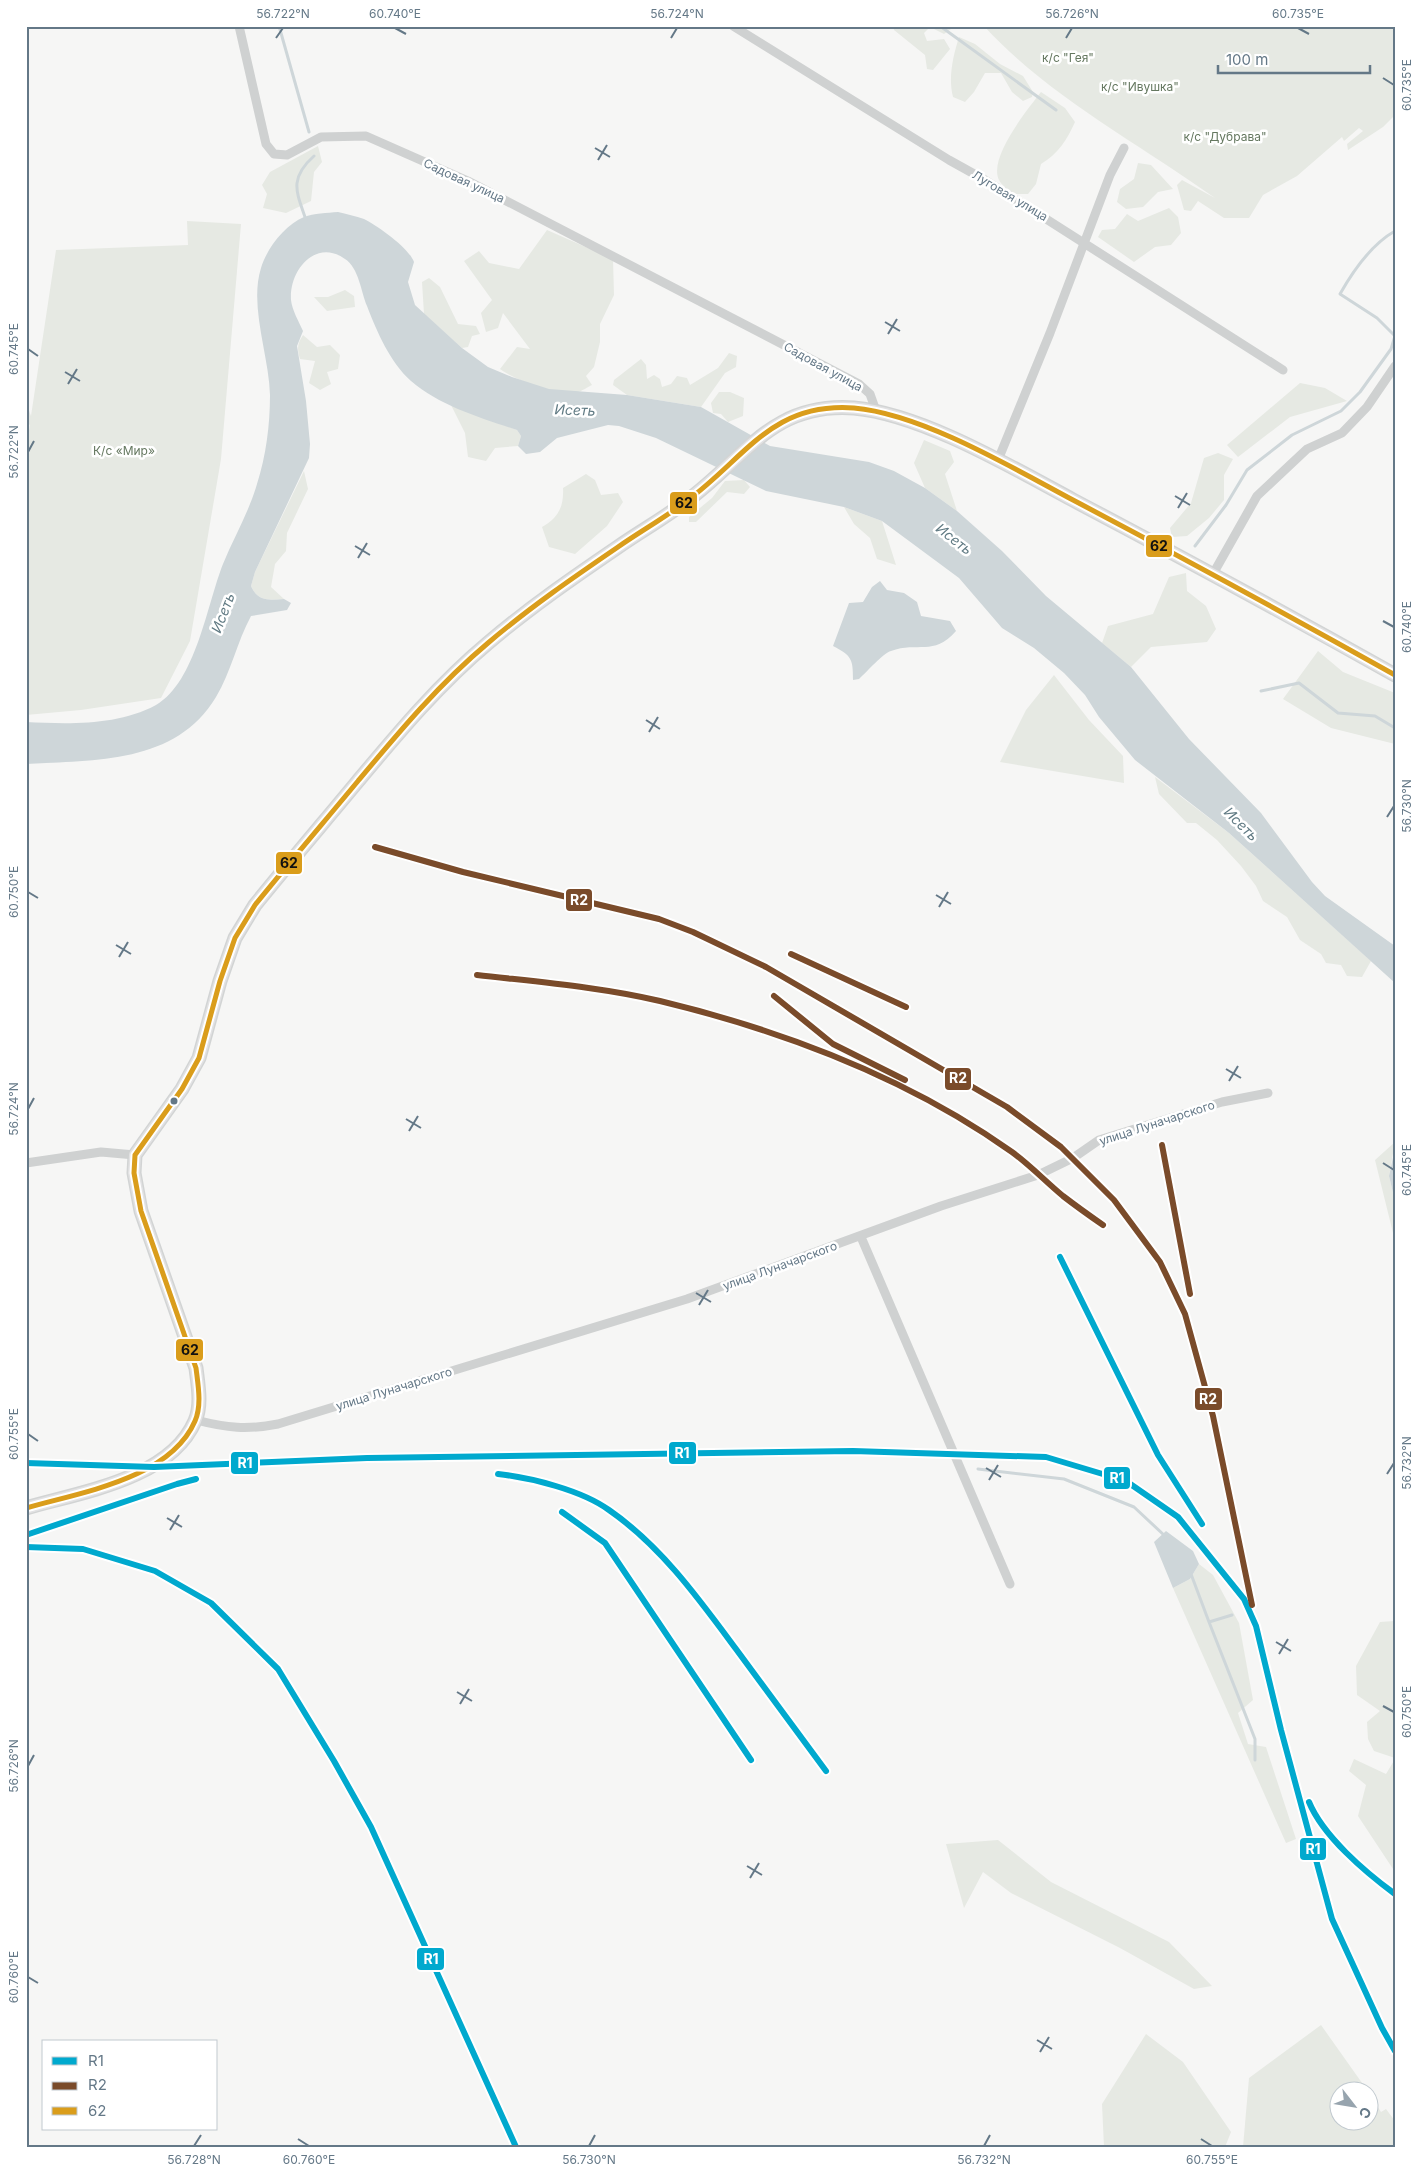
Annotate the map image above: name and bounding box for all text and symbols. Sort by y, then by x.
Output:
text: 56.722°N [256,6,310,21]
text: 60.740°E [369,6,421,21]
text: 56.724°N [650,6,704,21]
text: 56.726°N [1045,6,1099,21]
text: 60.735°E [1272,6,1324,21]
scale bar [1218,42,1371,74]
park label: к/с "Гея" [1042,50,1094,65]
text: 100 m [1226,50,1268,69]
text: 60.735°E [1399,59,1414,111]
park label: к/с "Ивушка" [1101,79,1179,94]
park label: к/с "Дубрава" [1183,129,1267,144]
street label: Садовая улица [421,155,507,206]
street label: Луговая улица [970,167,1051,224]
text: 60.745°E [6,323,21,375]
street label: Садовая улица [781,339,865,394]
water label: Исеть [554,400,596,419]
text: 56.722°N [6,425,21,479]
park label: К/с «Мир» [93,443,155,458]
line badge: 62 [669,491,698,515]
text: 62 [675,494,693,511]
water label: Исеть [933,519,976,558]
line badge: 62 [1145,534,1173,558]
text: 62 [1150,537,1168,554]
water label: Исеть [207,590,238,635]
text: 60.740°E [1399,601,1414,653]
text: 56.730°N [1399,779,1414,833]
water label: Исеть [1221,803,1262,844]
line badge: 62 [275,851,303,875]
text: 62 [280,854,298,871]
text: 60.750°E [6,866,21,918]
line badge: R2 [565,888,593,912]
text: R2 [570,891,588,908]
line badge: R2 [944,1067,972,1091]
text: R2 [949,1069,967,1086]
text: 56.724°N [6,1082,21,1136]
unlabelled marker [169,1096,179,1106]
street label: улица Луначарского [1097,1097,1217,1148]
text: 60.745°E [1399,1144,1414,1196]
street label: улица Луначарского [721,1238,839,1293]
line badge: 62 [175,1338,204,1362]
text: 62 [181,1341,199,1358]
street label: улица Луначарского [334,1364,454,1413]
line badge: R2 [1194,1387,1223,1411]
text: R2 [1199,1390,1217,1407]
text: 60.755°E [6,1408,21,1460]
text: 56.732°N [1399,1436,1414,1490]
line badge: R1 [668,1441,697,1465]
text: R1 [674,1444,690,1461]
line badge: R1 [230,1451,259,1475]
text: R1 [237,1454,253,1471]
line badge: R1 [1103,1466,1131,1490]
text: R1 [1109,1469,1125,1486]
text: 60.750°E [1399,1686,1414,1738]
text: 56.726°N [6,1739,21,1793]
line badge: R1 [1299,1837,1327,1861]
text: R1 [1305,1840,1321,1857]
line badge: R1 [416,1947,445,1971]
text: R1 [423,1950,439,1967]
text: 60.760°E [6,1951,21,2003]
legend [42,2040,218,2130]
text: R1 [88,2051,104,2070]
text: R2 [88,2075,107,2094]
north arrow [1328,2080,1378,2130]
text: 62 [88,2101,106,2120]
text: С [1356,2104,1376,2122]
text: 56.728°N [167,2152,221,2167]
text: 60.760°E [283,2152,335,2167]
text: 56.730°N [562,2152,616,2167]
text: 56.732°N [957,2152,1011,2167]
text: 60.755°E [1186,2152,1238,2167]

